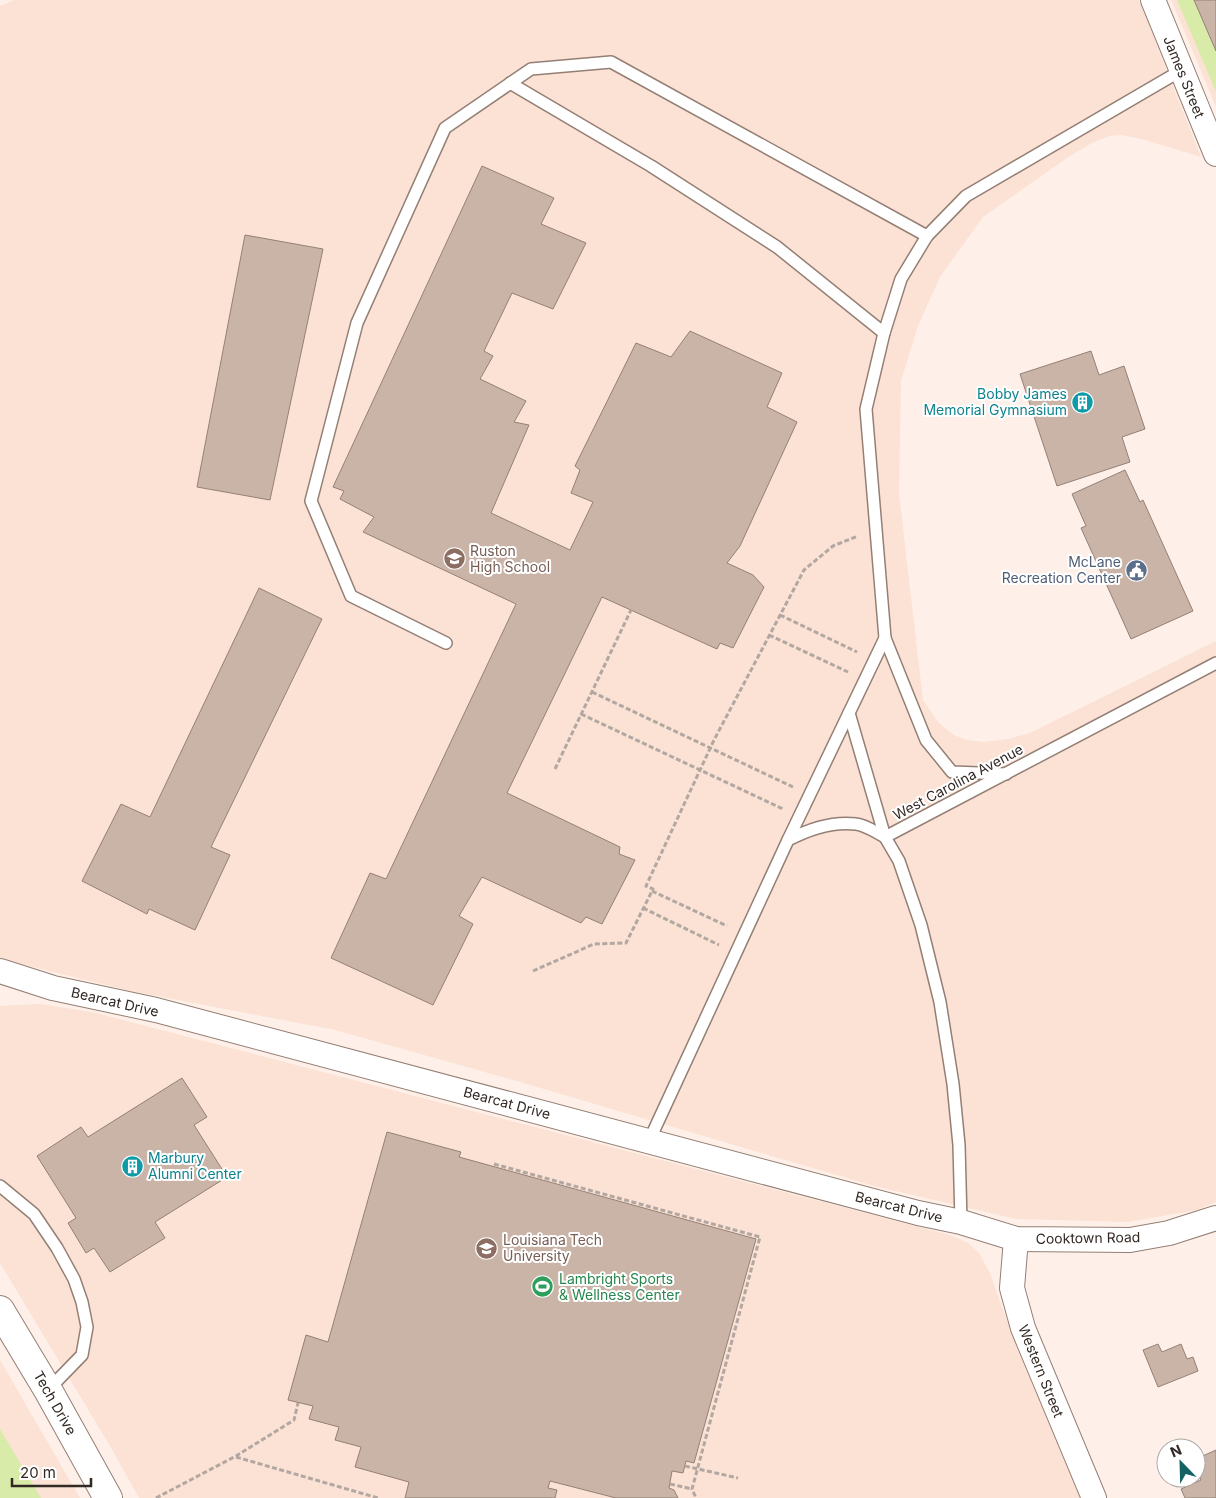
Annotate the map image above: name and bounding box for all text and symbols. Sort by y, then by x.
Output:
street label: James Street [1160,33,1209,121]
place label: Bobby James Memorial Gymnasium [923,385,1067,418]
building icon: Bobby James Memorial Gymnasium [1071,390,1095,414]
place label: Ruston High School [470,542,550,575]
school or university icon: Ruston High School [442,547,466,571]
place label: McLane Recreation Center [1002,553,1121,586]
public building icon: McLane Recreation Center [1125,558,1149,582]
street label: West Carolina Avenue [890,740,1026,823]
street label: Bearcat Drive [70,983,161,1020]
street label: Bearcat Drive [462,1083,553,1122]
place label: Marbury Alumni Center [148,1149,242,1182]
building icon: Marbury Alumni Center [120,1154,144,1178]
street label: Bearcat Drive [854,1187,945,1226]
street label: Cooktown Road [1035,1228,1140,1247]
place label: Louisiana Tech University [503,1231,602,1264]
school or university icon: Louisiana Tech University [475,1236,499,1260]
place label: Lambright Sports & Wellness Center [559,1270,680,1303]
sports icon: Lambright Sports & Wellness Center [531,1275,555,1299]
street label: Western Street [1015,1322,1068,1420]
street label: Tech Drive [30,1368,81,1438]
north arrow [1156,1438,1206,1488]
text: N [1167,1441,1184,1460]
scale bar [12,1456,91,1488]
text: 20 m [20,1463,56,1482]

